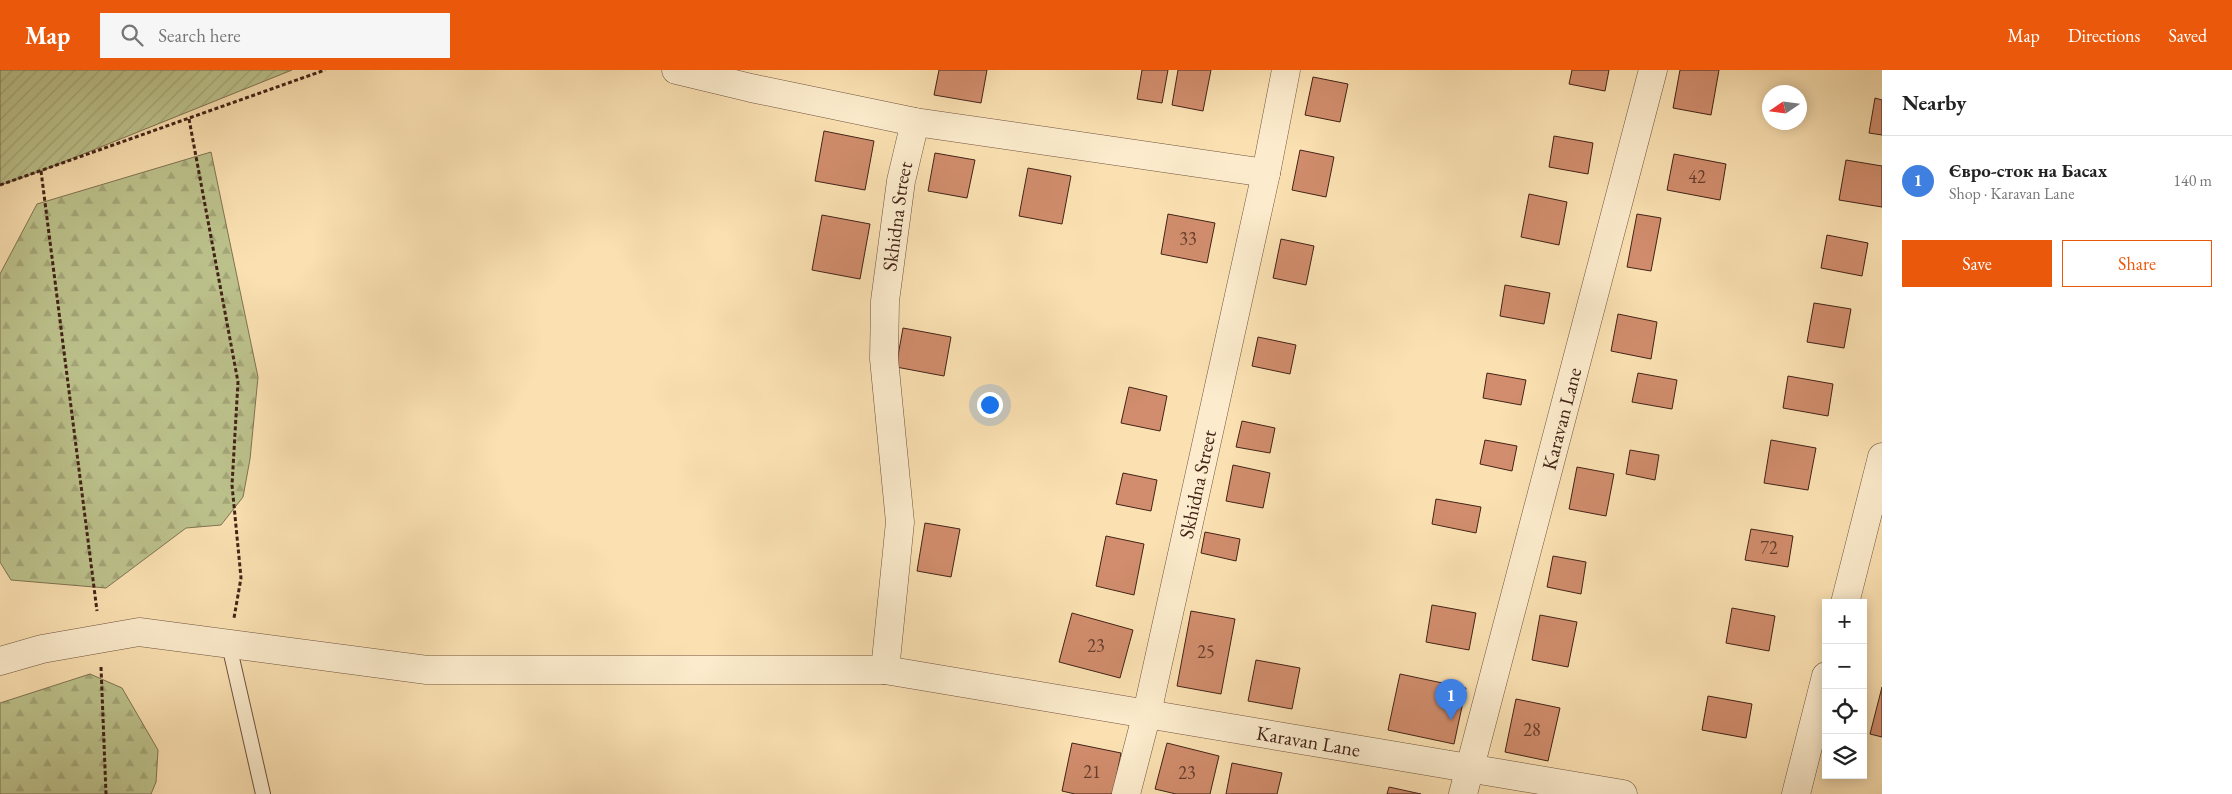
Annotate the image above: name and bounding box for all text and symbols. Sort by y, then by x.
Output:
search box [100,13,450,58]
text: Map [25,20,70,51]
icon: search [118,21,146,49]
text: Search here [158,23,241,48]
text: Map [2008,24,2040,47]
text: Directions [2068,24,2140,47]
text: Saved [2168,24,2207,47]
north arrow [1762,85,1807,130]
text: Nearby [1902,89,1966,116]
street label: Skhidna Street [876,158,918,273]
text: Євро-сток на Басах [1949,158,2107,183]
house number: 42 [1688,165,1706,188]
text: 1 [1914,170,1922,191]
text: 140 m [2173,170,2212,191]
text: Shop · Karavan Lane [1949,183,2074,204]
house number: 33 [1179,227,1197,250]
button: Save [1902,240,2052,287]
button: Share [2062,240,2212,287]
street label: Karavan Lane [1536,364,1587,473]
your location [977,392,1003,418]
street label: Skhidna Street [1173,427,1222,541]
house number: 72 [1760,536,1778,559]
map controls [1822,599,1867,779]
button: + [1822,599,1867,644]
house number: 23 [1087,634,1105,657]
house number: 25 [1197,640,1215,663]
button: − [1822,644,1867,689]
pin: 1 [1435,679,1467,720]
button: locate [1822,689,1867,734]
house number: 28 [1523,718,1541,741]
street label: Karavan Lane [1255,720,1362,763]
button: layers [1822,734,1867,779]
house number: 21 [1083,760,1101,783]
house number: 23 [1178,761,1196,784]

